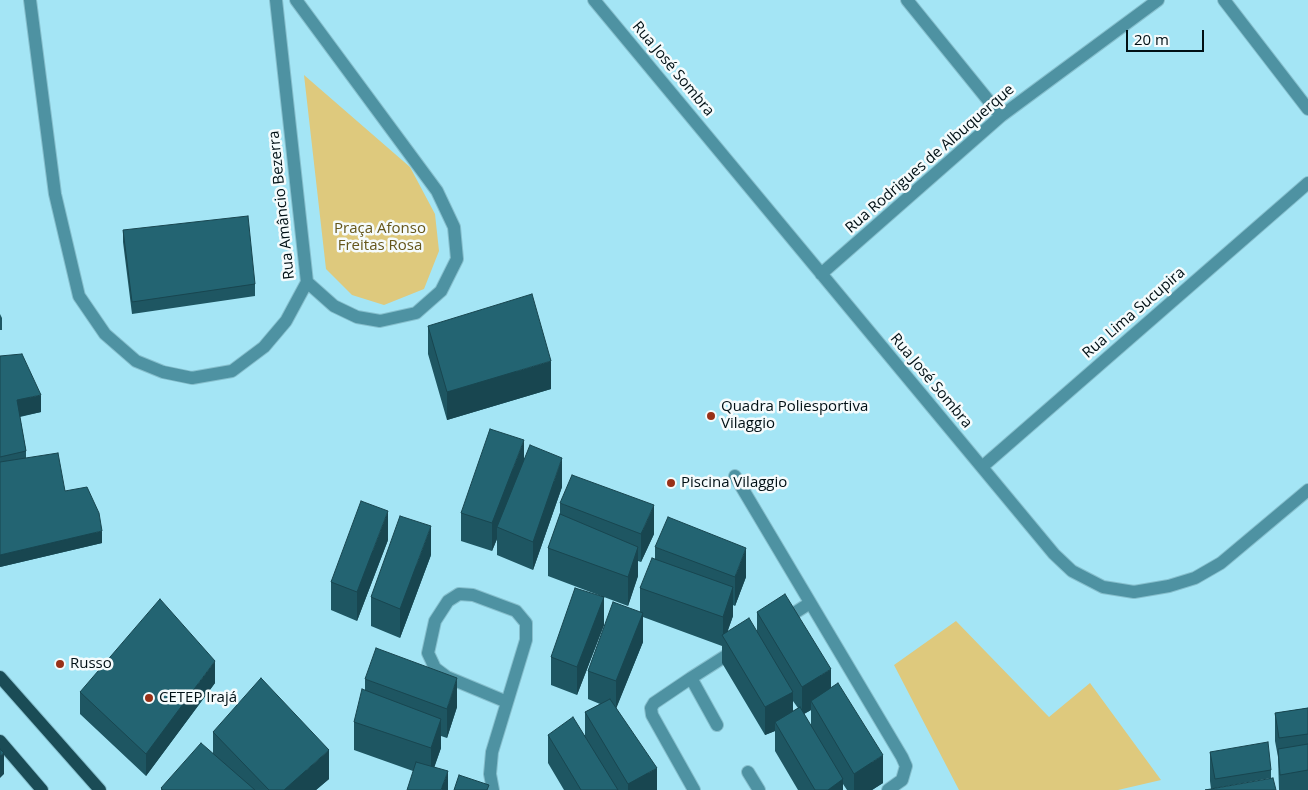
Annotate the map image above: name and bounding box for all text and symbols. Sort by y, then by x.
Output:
street label: Rua José Sombra [628,18,718,120]
scale bar [1128,20,1206,52]
text: 20 m [1134,29,1169,49]
street label: Rua Rodrigues de Albuquerque [842,81,1018,237]
street label: Rua Amâncio Bezerra [265,130,299,280]
park label: Praça Afonso Freitas Rosa [334,220,426,255]
street label: Rua Lima Sucupira [1079,264,1189,362]
street label: Rua José Sombra [886,330,976,432]
place label: Quadra Poliesportiva Vilaggio [721,398,868,433]
marker: Quadra Poliesportiva Vilaggio [705,410,717,422]
place label: Piscina Vilaggio [681,474,787,492]
marker: Piscina Vilaggio [665,477,677,489]
place label: Russo [70,655,112,673]
marker: Russo [54,658,66,670]
place label: CETEP Irajá [159,689,237,707]
marker: CETEP Irajá [143,692,155,704]

